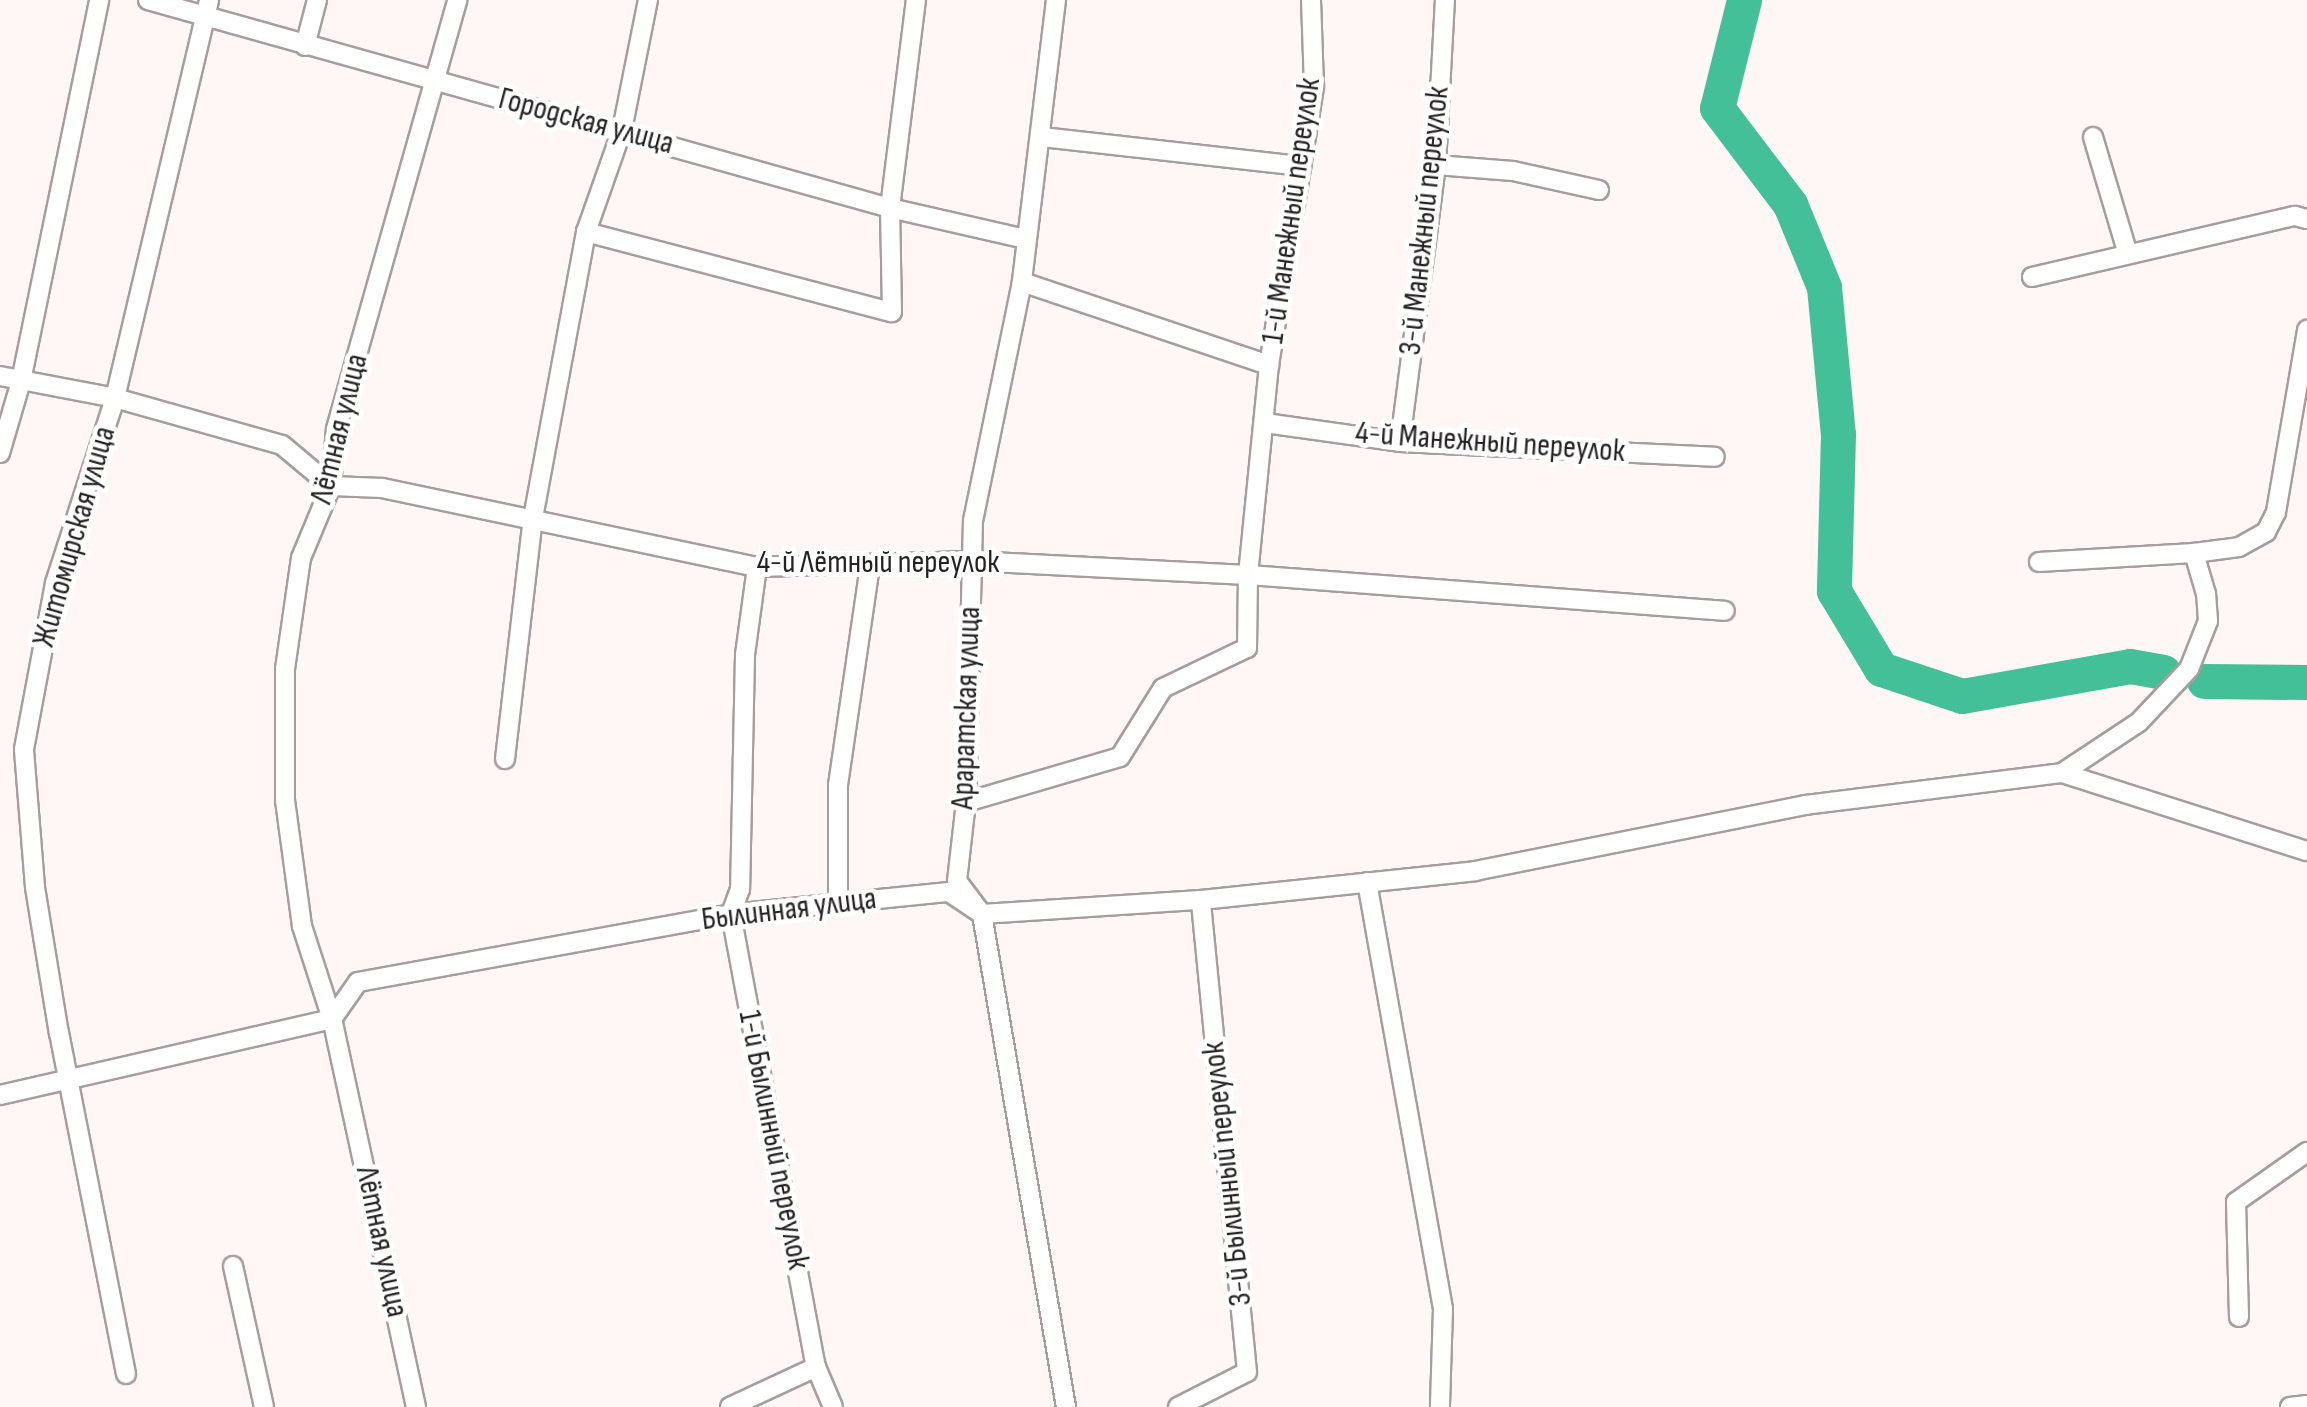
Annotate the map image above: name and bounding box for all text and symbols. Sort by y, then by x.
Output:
street label: 1-й Манежный переулок [1254,76,1330,346]
street label: Городская улица [494,80,678,164]
street label: 3-й Манежный переулок [1392,85,1458,357]
street label: Лётная улица [303,350,377,508]
street label: 4-й Манежный переулок [1354,414,1626,472]
street label: Житомирская улица [25,422,125,652]
street label: 4-й Лётный переулок [757,544,999,582]
street label: Араратская улица [944,606,990,810]
street label: Былинная улица [699,880,879,940]
street label: 1-й Былинный переулок [729,1007,817,1273]
street label: 3-й Былинный переулок [1195,1040,1261,1308]
street label: Лётная улица [346,1163,416,1321]

